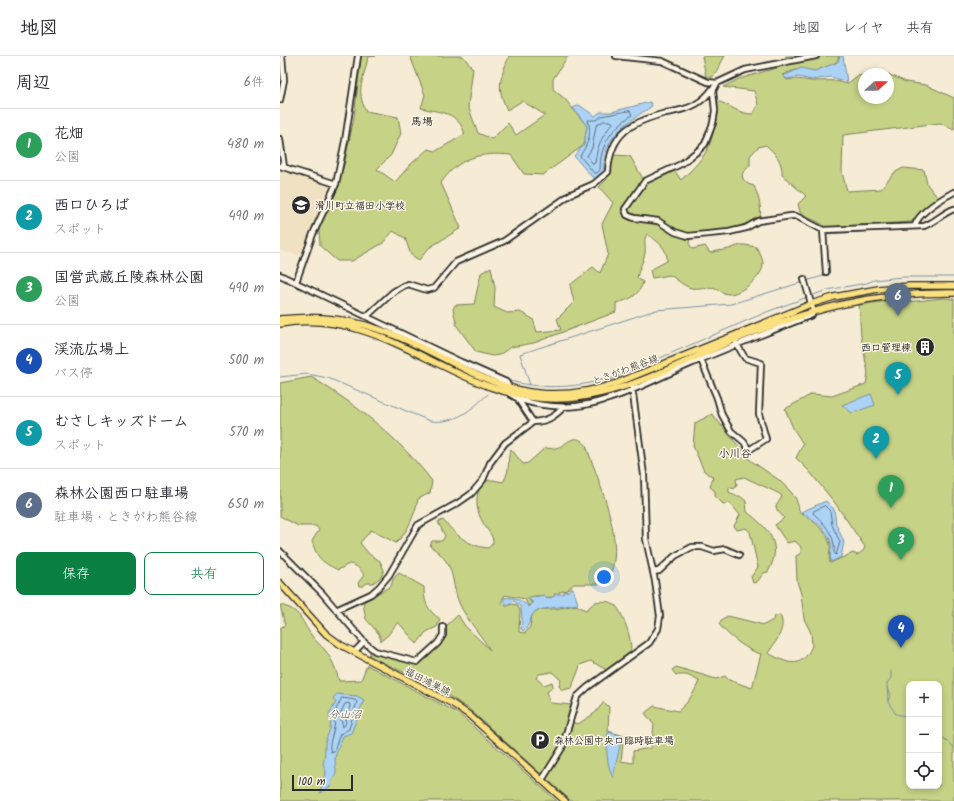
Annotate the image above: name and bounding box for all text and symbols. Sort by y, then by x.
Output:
text: 地図 [20,14,58,44]
text: 地図 [793,17,821,39]
text: レイヤ [843,17,884,39]
text: 共有 [906,17,934,39]
north arrow [858,68,894,104]
text: 周辺 [16,70,50,97]
text: 6件 [244,72,264,93]
district label: 馬場 [411,113,433,131]
text: 花畑 [54,122,84,146]
text: 1 [27,134,31,155]
text: 480 m [227,134,264,155]
text: 公園 [54,147,80,168]
text: 西口ひろば [54,194,129,218]
school or university icon: 滑川町立福田小学校 [290,194,312,216]
place label: 滑川町立福田小学校 [315,198,405,214]
text: 2 [25,206,33,227]
text: 490 m [228,206,264,227]
text: スポット [54,219,106,240]
text: 国営武蔵丘陵森林公園 [54,266,204,290]
text: 3 [25,278,33,299]
text: 490 m [228,278,264,299]
pin: 6 [885,283,911,316]
text: 公園 [54,291,80,312]
building icon: 西口管理棟 [914,336,936,358]
text: 渓流広場上 [54,338,129,362]
place label: 西口管理棟 [861,340,911,356]
text: 4 [25,350,33,371]
text: 500 m [228,350,264,371]
street label: ときがわ熊谷線 [590,350,661,389]
pin: 5 [885,362,911,395]
text: バス停 [54,363,93,384]
text: むさしキッズドーム [54,410,188,434]
text: 5 [26,422,32,443]
text: 570 m [229,422,264,443]
pin: 2 [863,426,889,459]
text: スポット [54,435,106,456]
district label: 小川谷 [719,445,752,463]
pin: 1 [878,475,904,508]
text: 森林公園西口駐車場 [54,482,189,506]
text: 6 [25,494,33,515]
text: 650 m [228,494,264,515]
text: 駐車場 · ときがわ熊谷線 [54,507,197,528]
pin: 3 [888,527,914,560]
button: 保存 [16,552,136,595]
button: 共有 [144,552,264,595]
your location [594,567,614,587]
pin: 4 [888,615,914,648]
street label: 福田鴻巣線 [402,663,453,700]
map controls [906,681,942,789]
button: + [906,681,942,717]
water label: 分山沼 [329,706,362,724]
button: − [906,717,942,753]
parking icon: 森林公園中央口臨時駐車場 [529,729,551,751]
place label: 森林公園中央口臨時駐車場 [554,733,674,749]
button: locate [906,753,942,789]
scale bar [292,773,353,792]
text: 100 m [298,773,326,791]

